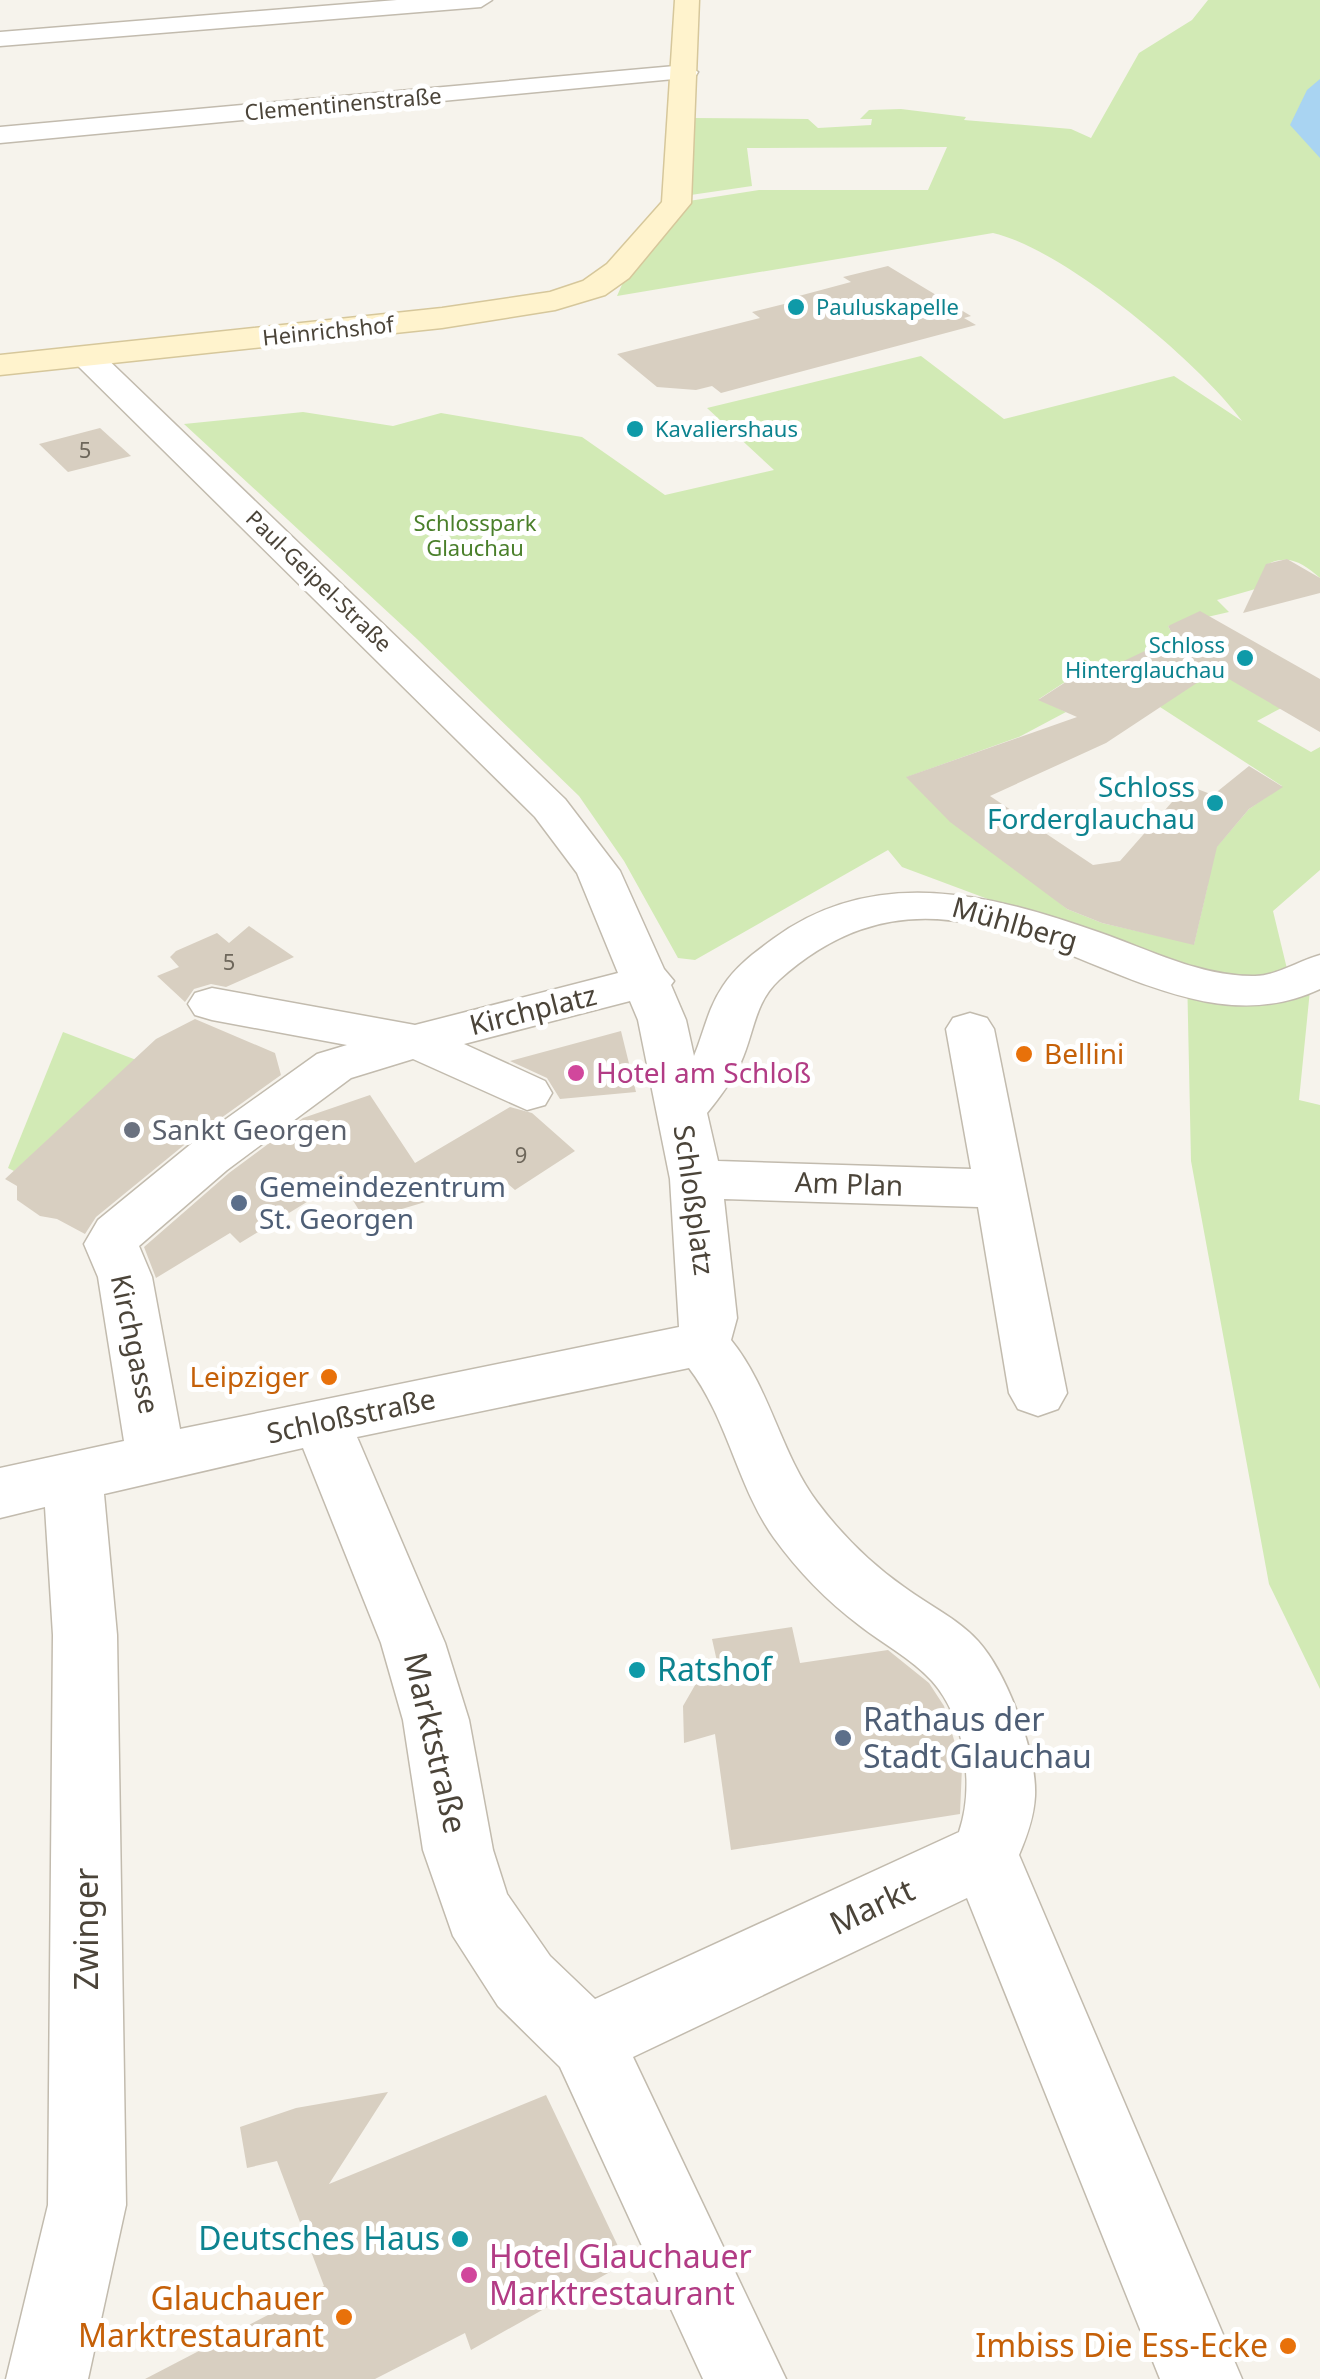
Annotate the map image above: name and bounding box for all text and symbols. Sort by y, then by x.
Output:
street label: Clementinenstraße [243,79,443,127]
place label: Pauluskapelle [816,291,959,321]
marker: Pauluskapelle [785,296,807,318]
street label: Heinrichshof [261,308,396,352]
place label: Kavaliershaus [655,413,798,443]
marker: Kavaliershaus [624,418,646,440]
house number: 5 [79,434,91,464]
street label: Paul-Geipel-Straße [240,503,399,658]
park label: Schlosspark Glauchau [413,507,537,562]
place label: Schloss Hinterglauchau [1065,629,1225,684]
marker: Schloss Hinterglauchau [1234,647,1256,669]
place label: Schloss Forderglauchau [987,767,1195,837]
marker: Schloss Forderglauchau [1204,792,1226,814]
street label: Mühlberg [948,887,1082,959]
house number: 5 [223,946,235,976]
street label: Kirchplatz [465,975,600,1043]
place label: Bellini [1044,1034,1124,1072]
marker: Bellini [1013,1043,1035,1065]
place label: Hotel am Schloß [596,1053,811,1091]
marker: Hotel am Schloß [565,1062,587,1084]
place label: Sankt Georgen [152,1110,347,1148]
marker: Sankt Georgen [121,1119,143,1141]
street label: Schloßplatz [666,1122,724,1277]
house number: 9 [515,1139,527,1169]
street label: Am Plan [794,1162,904,1204]
place label: Gemeindezentrum St. Georgen [259,1167,506,1237]
marker: Gemeindezentrum St. Georgen [228,1192,250,1214]
street label: Kirchgasse [103,1270,169,1417]
place label: Leipziger [189,1357,309,1395]
marker: Leipziger [318,1366,340,1388]
street label: Schloßstraße [263,1379,439,1451]
place label: Ratshof [657,1647,774,1690]
street label: Marktstraße [395,1648,478,1837]
marker: Ratshof [626,1659,648,1681]
place label: Rathaus der Stadt Glauchau [863,1697,1092,1777]
marker: Rathaus der Stadt Glauchau [832,1727,854,1749]
street label: Markt [822,1867,921,1944]
street label: Zwinger [64,1868,107,1990]
place label: Deutsches Haus [198,2216,440,2259]
marker: Deutsches Haus [449,2228,471,2250]
place label: Hotel Glauchauer Marktrestaurant [489,2234,752,2314]
marker: Hotel Glauchauer Marktrestaurant [458,2264,480,2286]
place label: Glauchauer Marktrestaurant [78,2276,324,2356]
marker: Glauchauer Marktrestaurant [333,2306,355,2328]
place label: Imbiss Die Ess-Ecke [975,2323,1268,2366]
marker: Imbiss Die Ess-Ecke [1277,2335,1299,2357]

